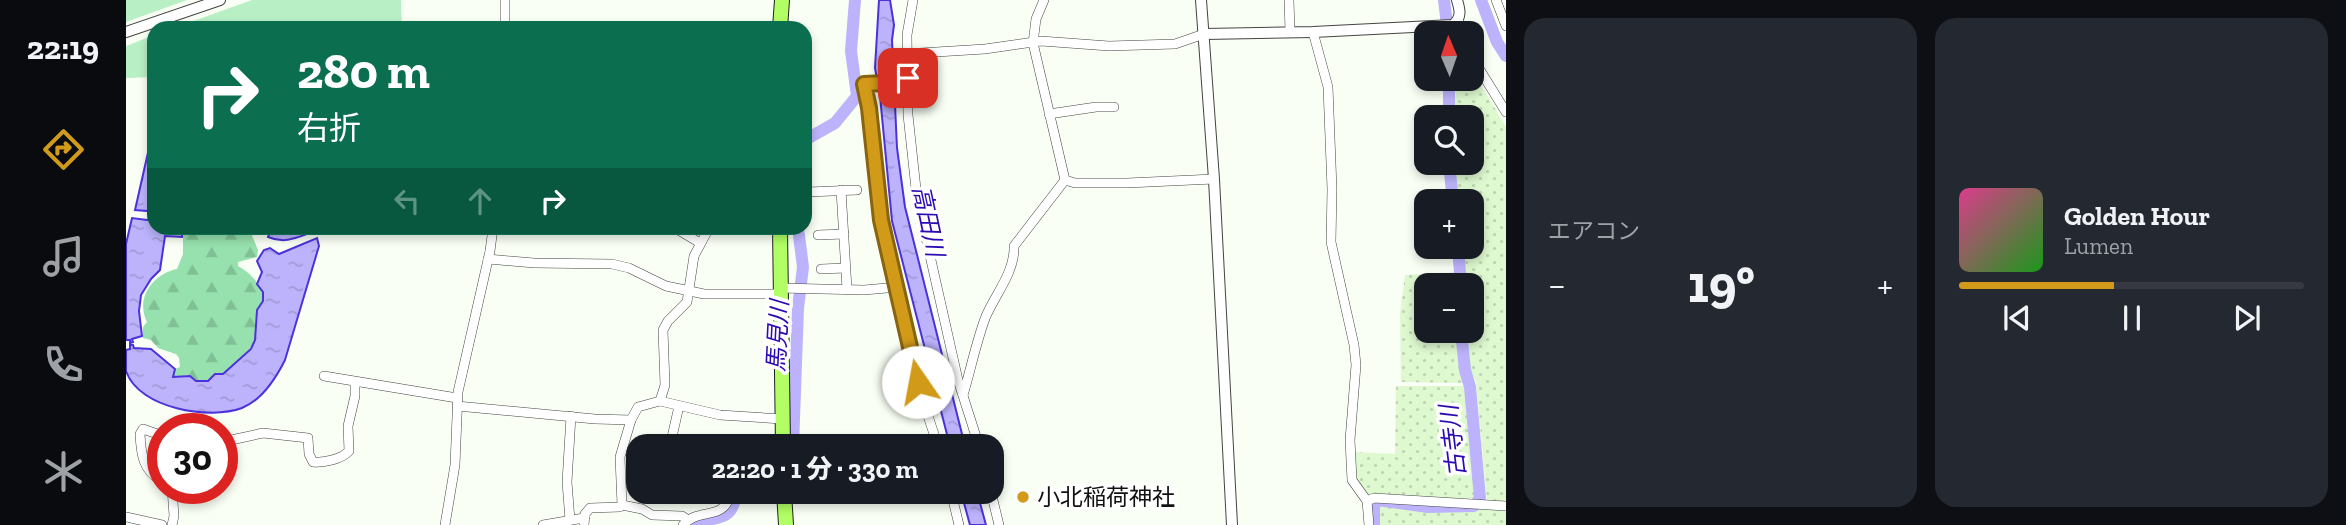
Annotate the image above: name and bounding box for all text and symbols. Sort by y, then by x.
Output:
north arrow [1414,21,1484,91]
map controls [1414,21,1484,343]
text: 22:19 [27,29,99,67]
text: 280 m [297,42,430,101]
pin [878,48,938,108]
icon: right [182,49,273,140]
icon: arrive [889,59,927,97]
button: search [1414,105,1484,175]
text: 右折 [297,109,361,147]
icon: directions [39,125,88,174]
icon: left [388,182,426,220]
icon: ahead [461,182,499,220]
icon: right [534,182,572,220]
water label: 高田川 [907,183,951,262]
button: + [1414,189,1484,259]
text: Golden Hour [2064,200,2210,232]
text: エアコン [1548,217,1640,245]
icon: music [39,232,88,281]
text: Lumen [2064,232,2133,260]
text: 19° [1688,253,1755,315]
text: − [1548,262,1566,308]
text: + [1877,262,1893,308]
button: − [1414,273,1484,343]
water label: 馬見川 [761,296,794,373]
icon: previous [1998,299,2036,337]
icon: pause [2113,299,2151,337]
icon: next [2228,299,2266,337]
icon: phone [39,340,88,389]
position arrow [881,345,955,419]
water label: 古寺川 [1433,401,1471,479]
speed limit sign: 30 [147,413,238,504]
icon: climate [39,447,88,496]
text: 22:20 · 1 分 · 330 m [712,453,918,485]
place label: 小北稲荷神社 [1037,483,1175,511]
marker: 小北稲荷神社 [1015,489,1031,505]

